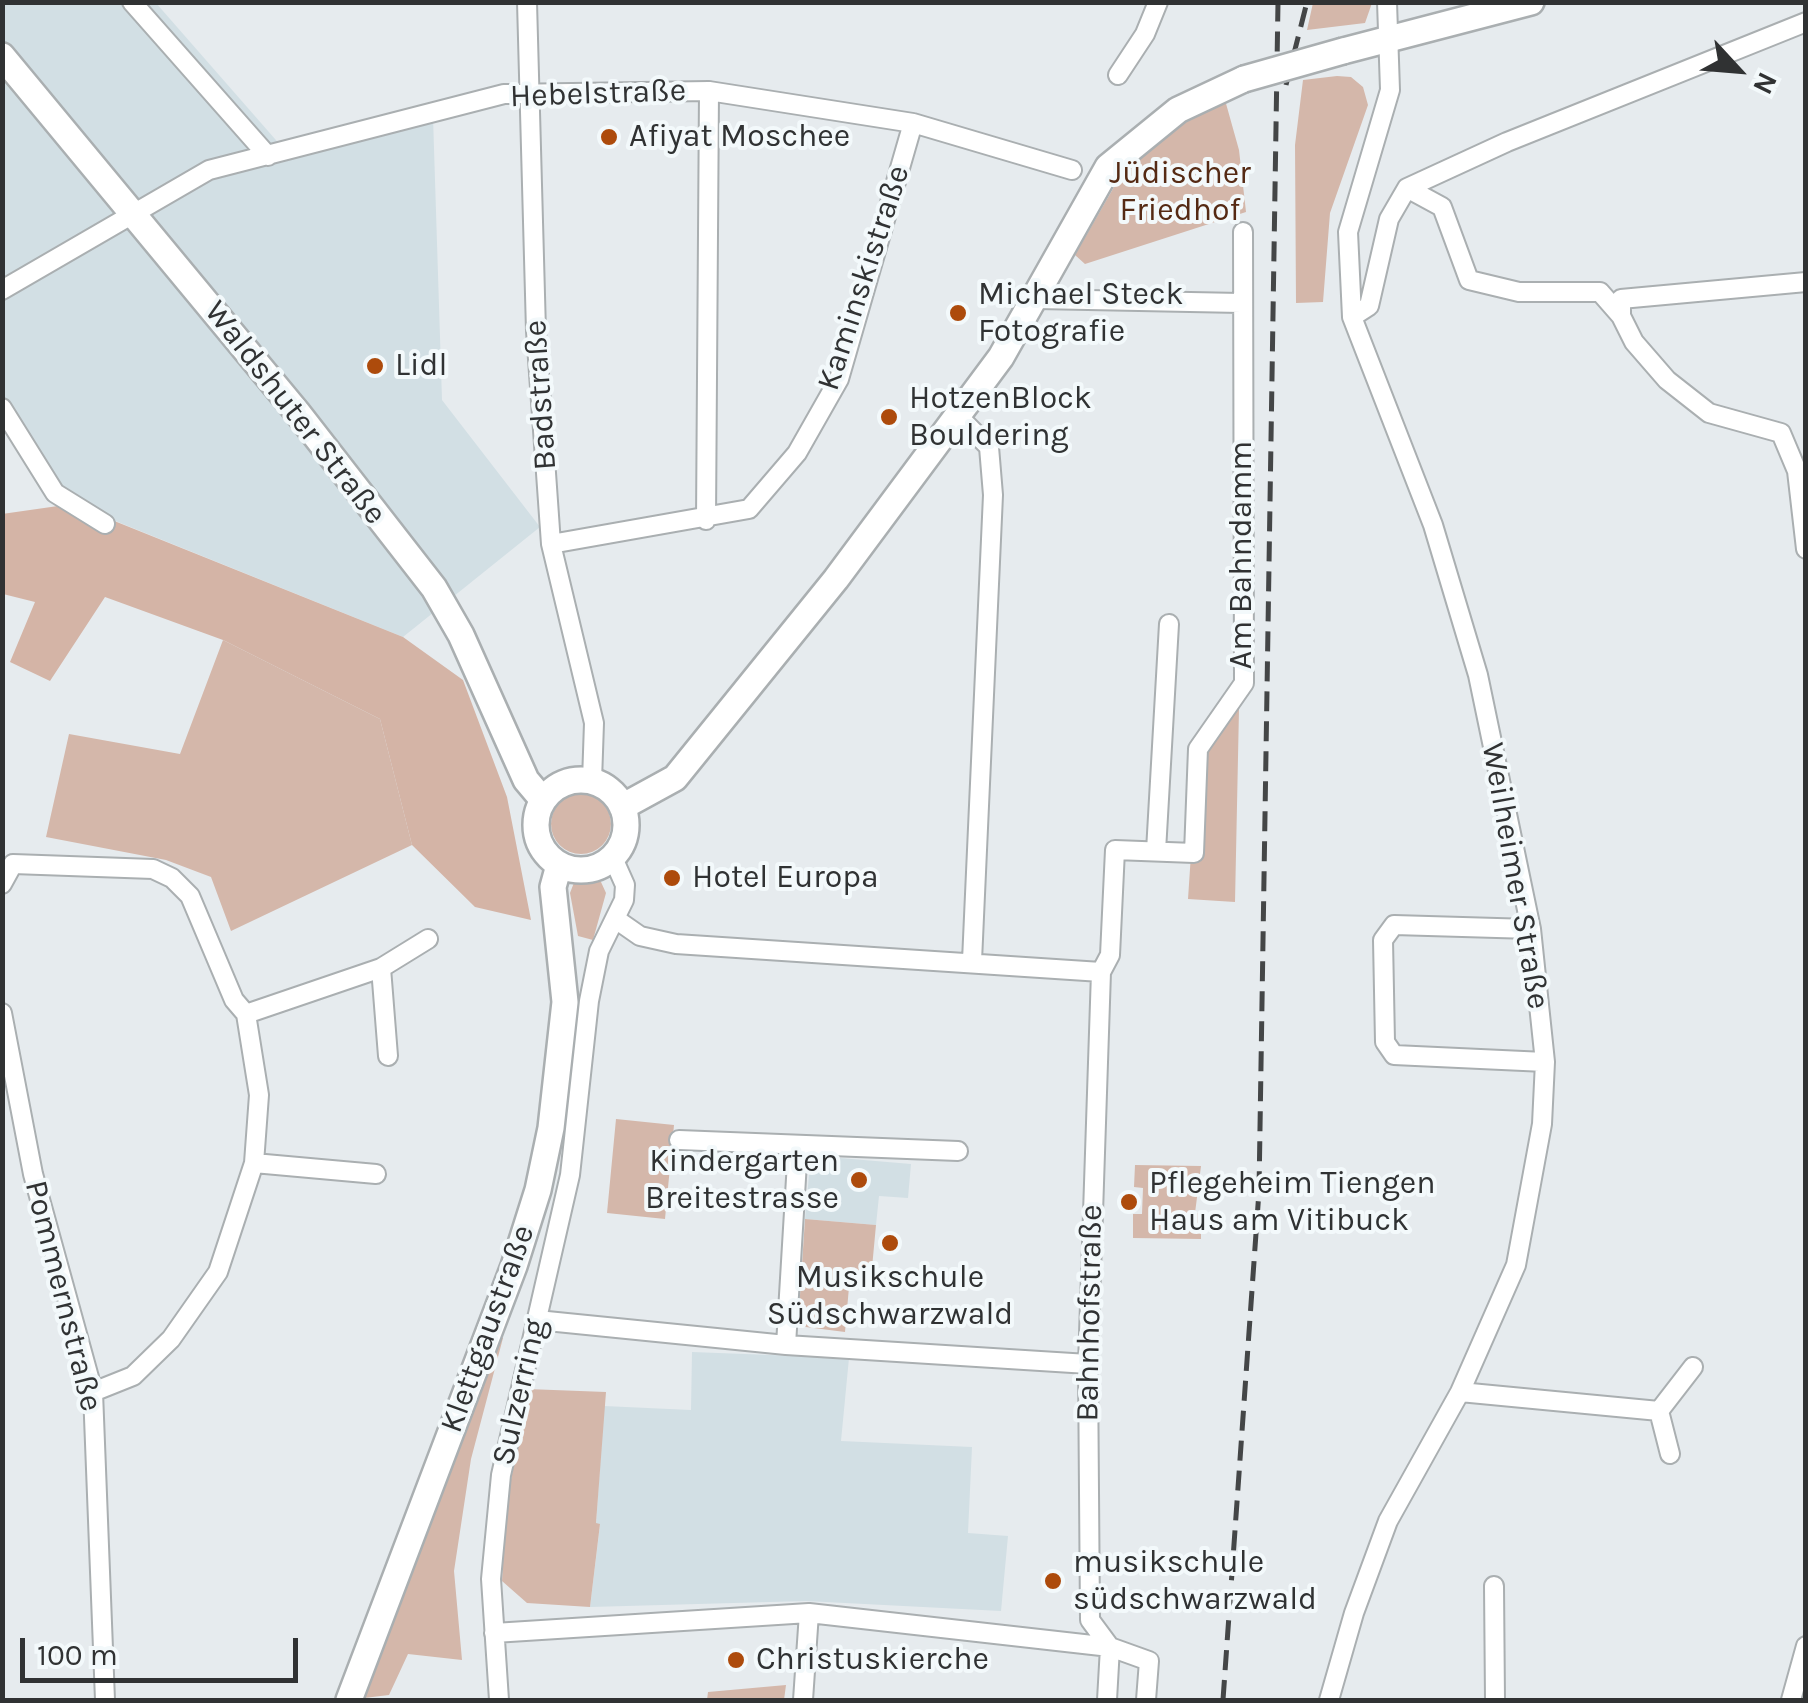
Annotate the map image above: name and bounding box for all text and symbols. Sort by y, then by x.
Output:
north arrow [1688,20,1788,120]
text: N [1746,67,1785,100]
street label: Hebelstraße [509,72,687,116]
place label: Afiyat Moschee [629,118,850,156]
marker: Afiyat Moschee [598,126,620,148]
park label: Jüdischer Friedhof [1109,155,1251,230]
street label: Kaminskistraße [810,161,918,395]
place label: Michael Steck Fotografie [978,276,1183,351]
street label: Waldshuter Straße [196,294,394,532]
marker: Michael Steck Fotografie [947,302,969,324]
street label: Badstraße [517,319,565,471]
place label: Lidl [395,347,447,385]
marker: Lidl [364,355,386,377]
place label: HotzenBlock Bouldering [909,380,1092,455]
marker: HotzenBlock Bouldering [878,406,900,428]
street label: Am Bahndamm [1223,441,1261,669]
street label: Weilheimer Straße [1473,740,1557,1012]
place label: Hotel Europa [692,859,879,897]
marker: Hotel Europa [661,867,683,889]
place label: Kindergarten Breitestrasse [645,1143,839,1218]
place label: Pflegeheim Tiengen Haus am Vitibuck [1149,1165,1435,1240]
marker: Kindergarten Breitestrasse [848,1169,870,1191]
street label: Pommernstraße [16,1177,110,1415]
marker: Pflegeheim Tiengen Haus am Vitibuck [1118,1191,1140,1213]
street label: Bahnhofstraße [1069,1204,1111,1422]
street label: Klettgaustraße [433,1220,543,1438]
marker: Musikschule Südschwarzwald [879,1232,901,1254]
place label: Musikschule Südschwarzwald [767,1259,1013,1334]
street label: Sulzerring [484,1315,556,1469]
place label: musikschule südschwarzwald [1073,1544,1317,1619]
marker: musikschule südschwarzwald [1042,1570,1064,1592]
scale bar [25,1618,302,1680]
text: 100 m [37,1637,118,1673]
place label: Christuskierche [756,1641,989,1679]
marker: Christuskierche [725,1649,747,1671]

